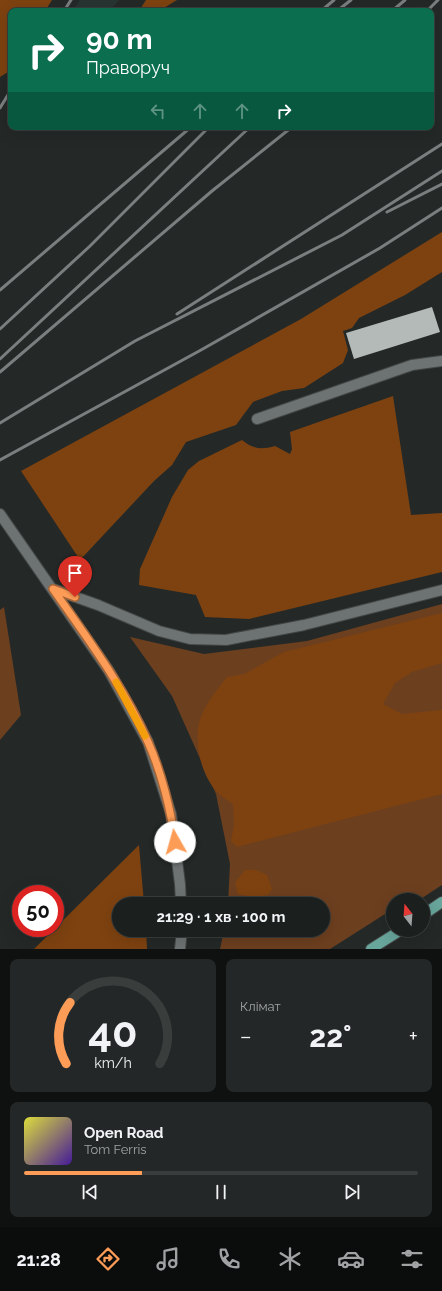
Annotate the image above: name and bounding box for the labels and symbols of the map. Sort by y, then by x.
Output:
pin [58,556,92,597]
position arrow [154,821,196,863]
speed limit sign: 50 [12,885,64,937]
north arrow [386,893,430,937]

